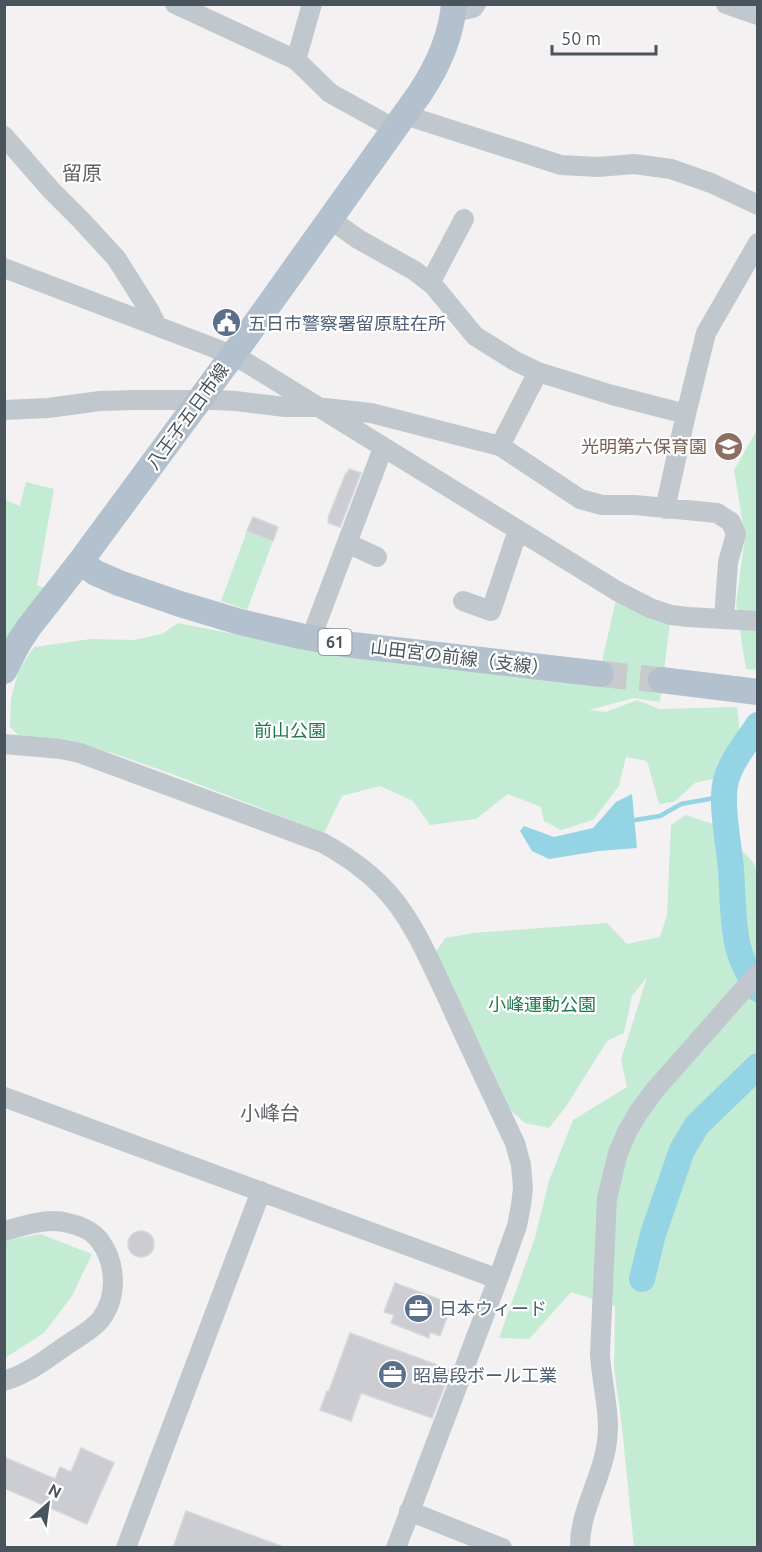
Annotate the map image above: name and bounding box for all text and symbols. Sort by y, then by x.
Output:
scale bar [552,18,656,56]
text: 50 m [561,28,601,48]
district label: 留原 [62,161,102,184]
public building icon: 五日市警察署留原駐在所 [211,307,243,339]
place label: 五日市警察署留原駐在所 [248,313,446,333]
street label: 八王子五日市線 [142,359,232,473]
school or university icon: 光明第六保育園 [712,430,744,462]
place label: 光明第六保育園 [581,436,707,456]
road number: 61 [318,629,352,655]
street label: 山田宮の前線（支線） [369,636,551,678]
park label: 前山公園 [254,720,326,740]
park label: 小峰運動公園 [488,994,596,1014]
district label: 小峰台 [240,1101,300,1124]
office icon: 日本ウィード [402,1292,434,1324]
place label: 日本ウィード [439,1298,547,1318]
office icon: 昭島段ボール工業 [376,1359,408,1391]
place label: 昭島段ボール工業 [413,1365,557,1385]
north arrow [18,1474,78,1534]
text: N [46,1480,65,1502]

